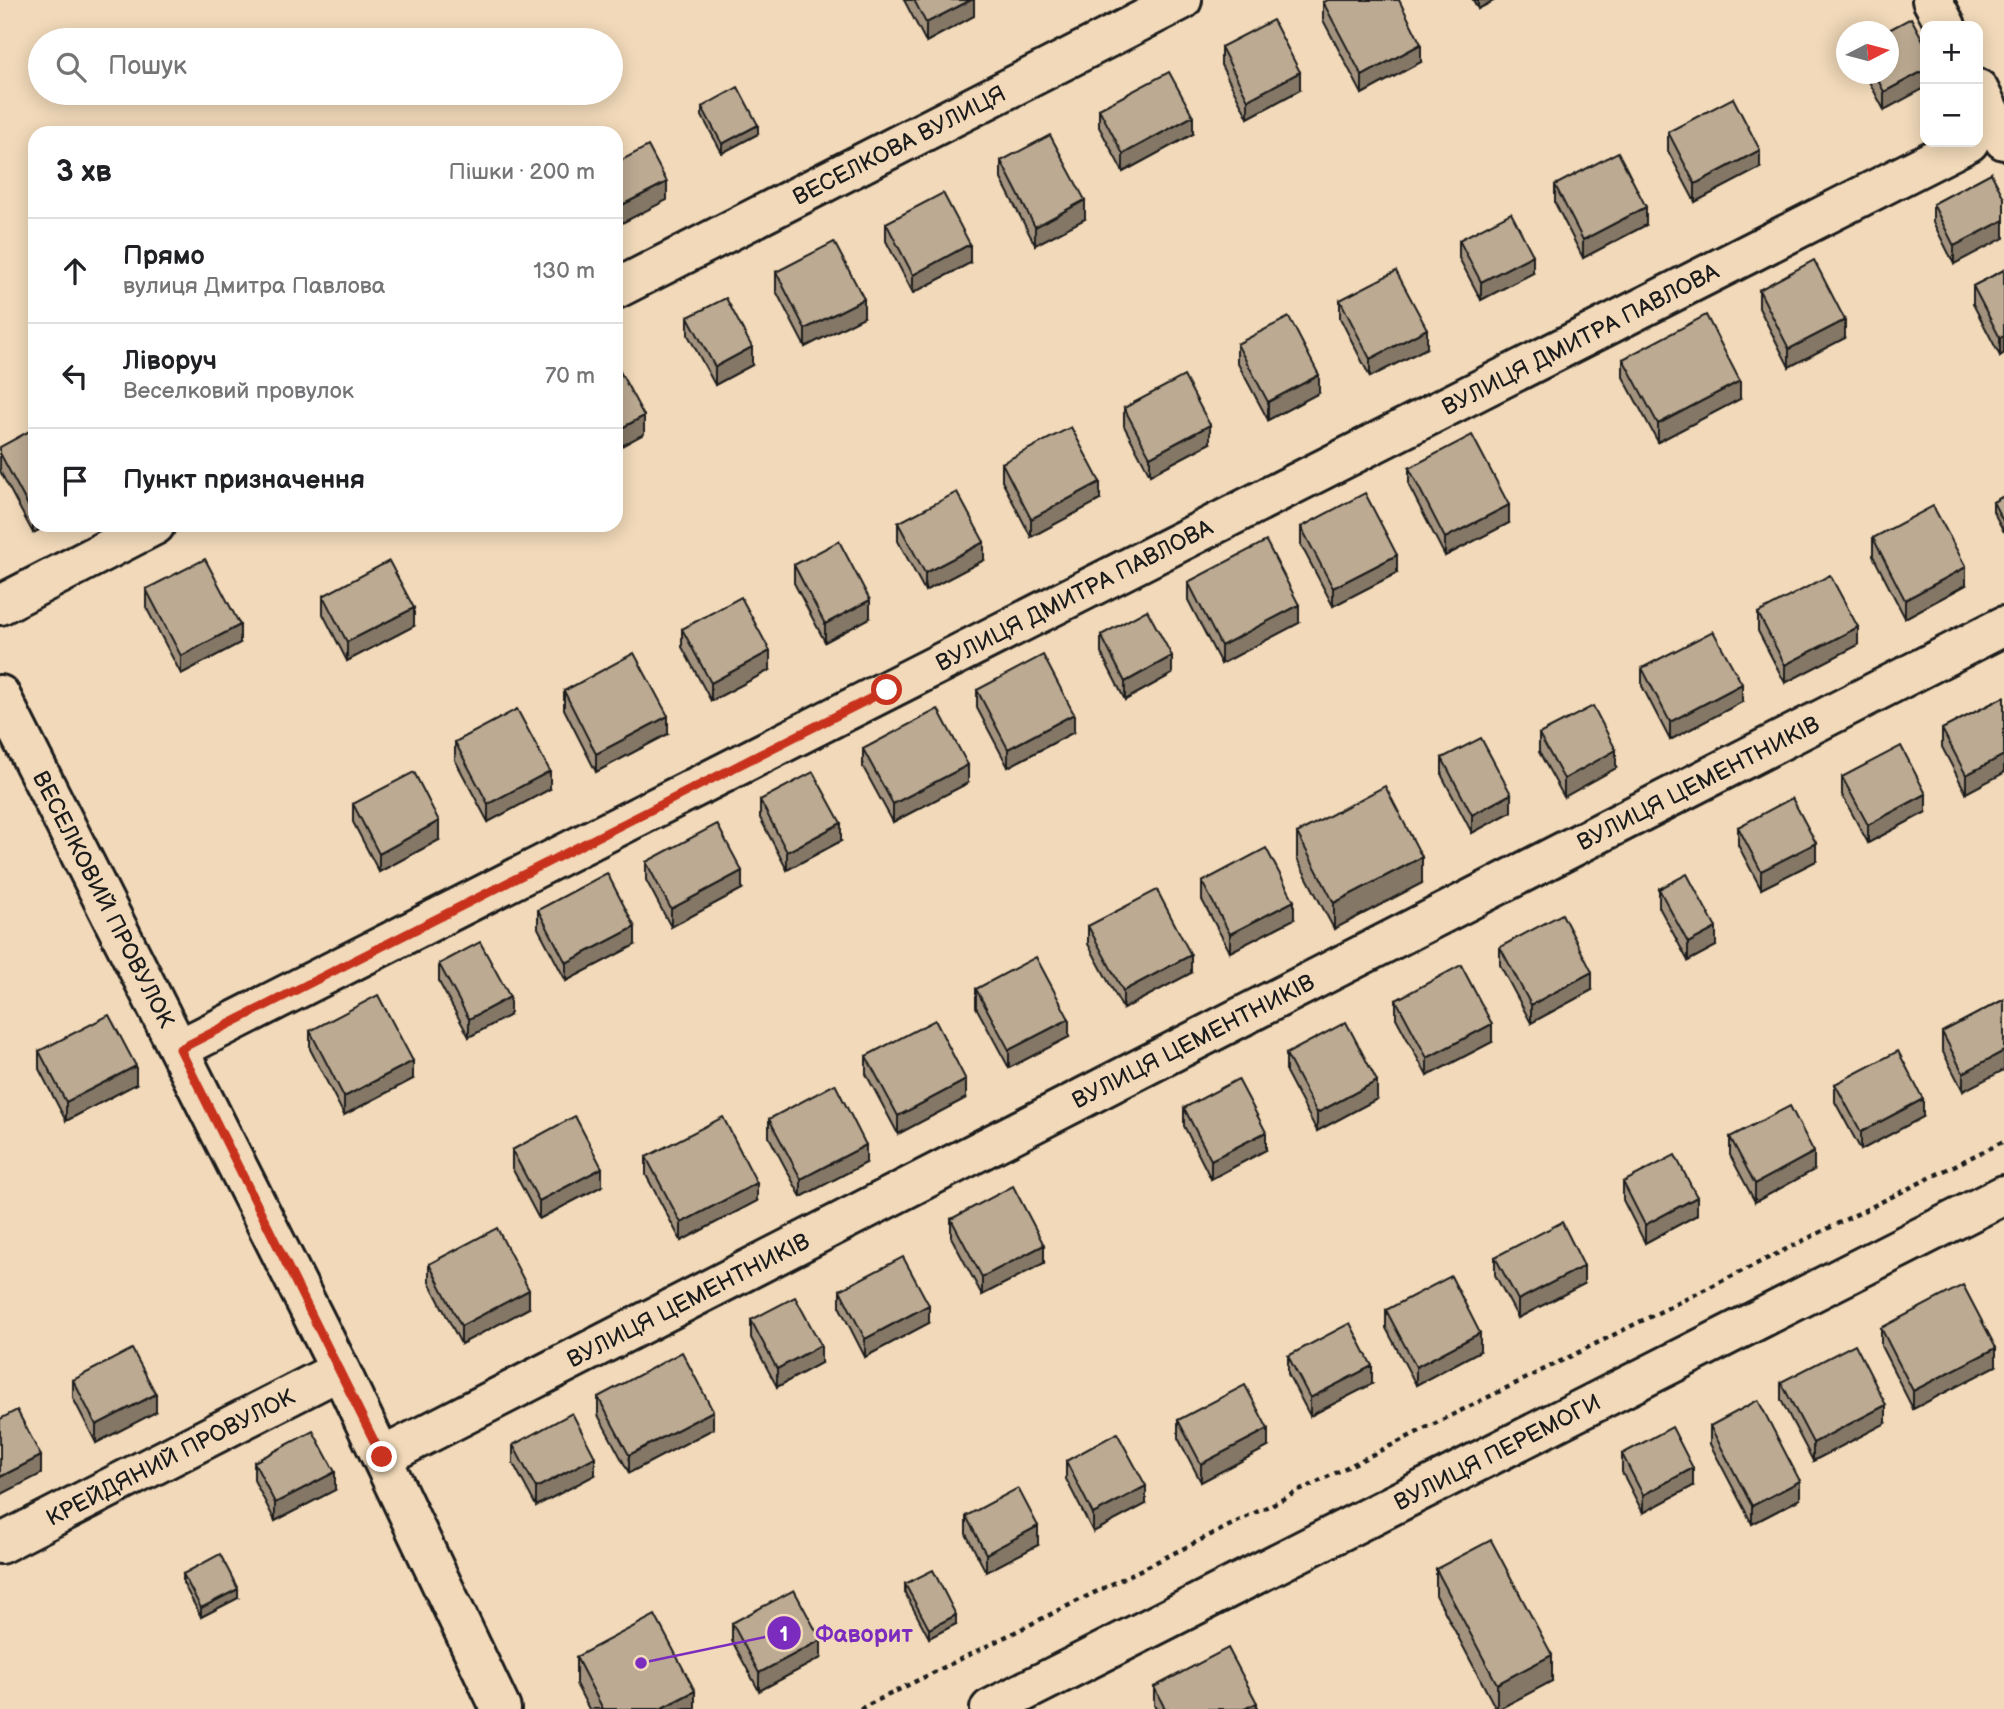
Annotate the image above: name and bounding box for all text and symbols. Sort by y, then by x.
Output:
north arrow [1836,21,1899,84]
map controls [1920,21,1983,147]
button: + [1920,21,1983,84]
search box [28,28,623,105]
icon: search [52,48,90,86]
text: Пошук [108,51,187,82]
street label: ВЕСЕЛКОВА ВУЛИЦЯ [788,80,1011,212]
button: − [1920,84,1983,147]
text: 3 хв [56,154,112,190]
text: Пішки · 200 m [448,158,595,186]
text: Прямо [123,241,205,272]
icon: ahead [56,252,94,290]
text: 130 m [533,257,595,285]
street label: ВУЛИЦЯ ДМИТРА ПАВЛОВА [1437,258,1724,422]
text: вулиця Дмитра Павлова [123,272,385,300]
text: Ліворуч [123,346,217,377]
icon: left [56,357,94,395]
text: 70 m [545,362,595,390]
text: Веселковий провулок [123,377,354,405]
icon: arrive [56,462,94,500]
text: Пункт призначення [123,465,365,496]
street label: ВУЛИЦЯ ДМИТРА ПАВЛОВА [931,514,1218,678]
route start [871,674,902,705]
street label: ВУЛИЦЯ ЦЕМЕНТНИКІВ [1572,710,1824,857]
street label: ВЕСЕЛКОВИЙ ПРОВУЛОК [26,766,180,1033]
street label: ВУЛИЦЯ ЦЕМЕНТНИКІВ [1067,968,1319,1115]
street label: ВУЛИЦЯ ЦЕМЕНТНИКІВ [562,1227,814,1374]
street label: КРЕЙДЯНИЙ ПРОВУЛОК [42,1383,299,1533]
street label: ВУЛИЦЯ ПЕРЕМОГИ [1389,1389,1606,1517]
route end [366,1441,397,1472]
callout: Фаворит [766,1611,927,1656]
text: Фаворит [815,1620,913,1649]
text: 1 [780,1622,788,1647]

